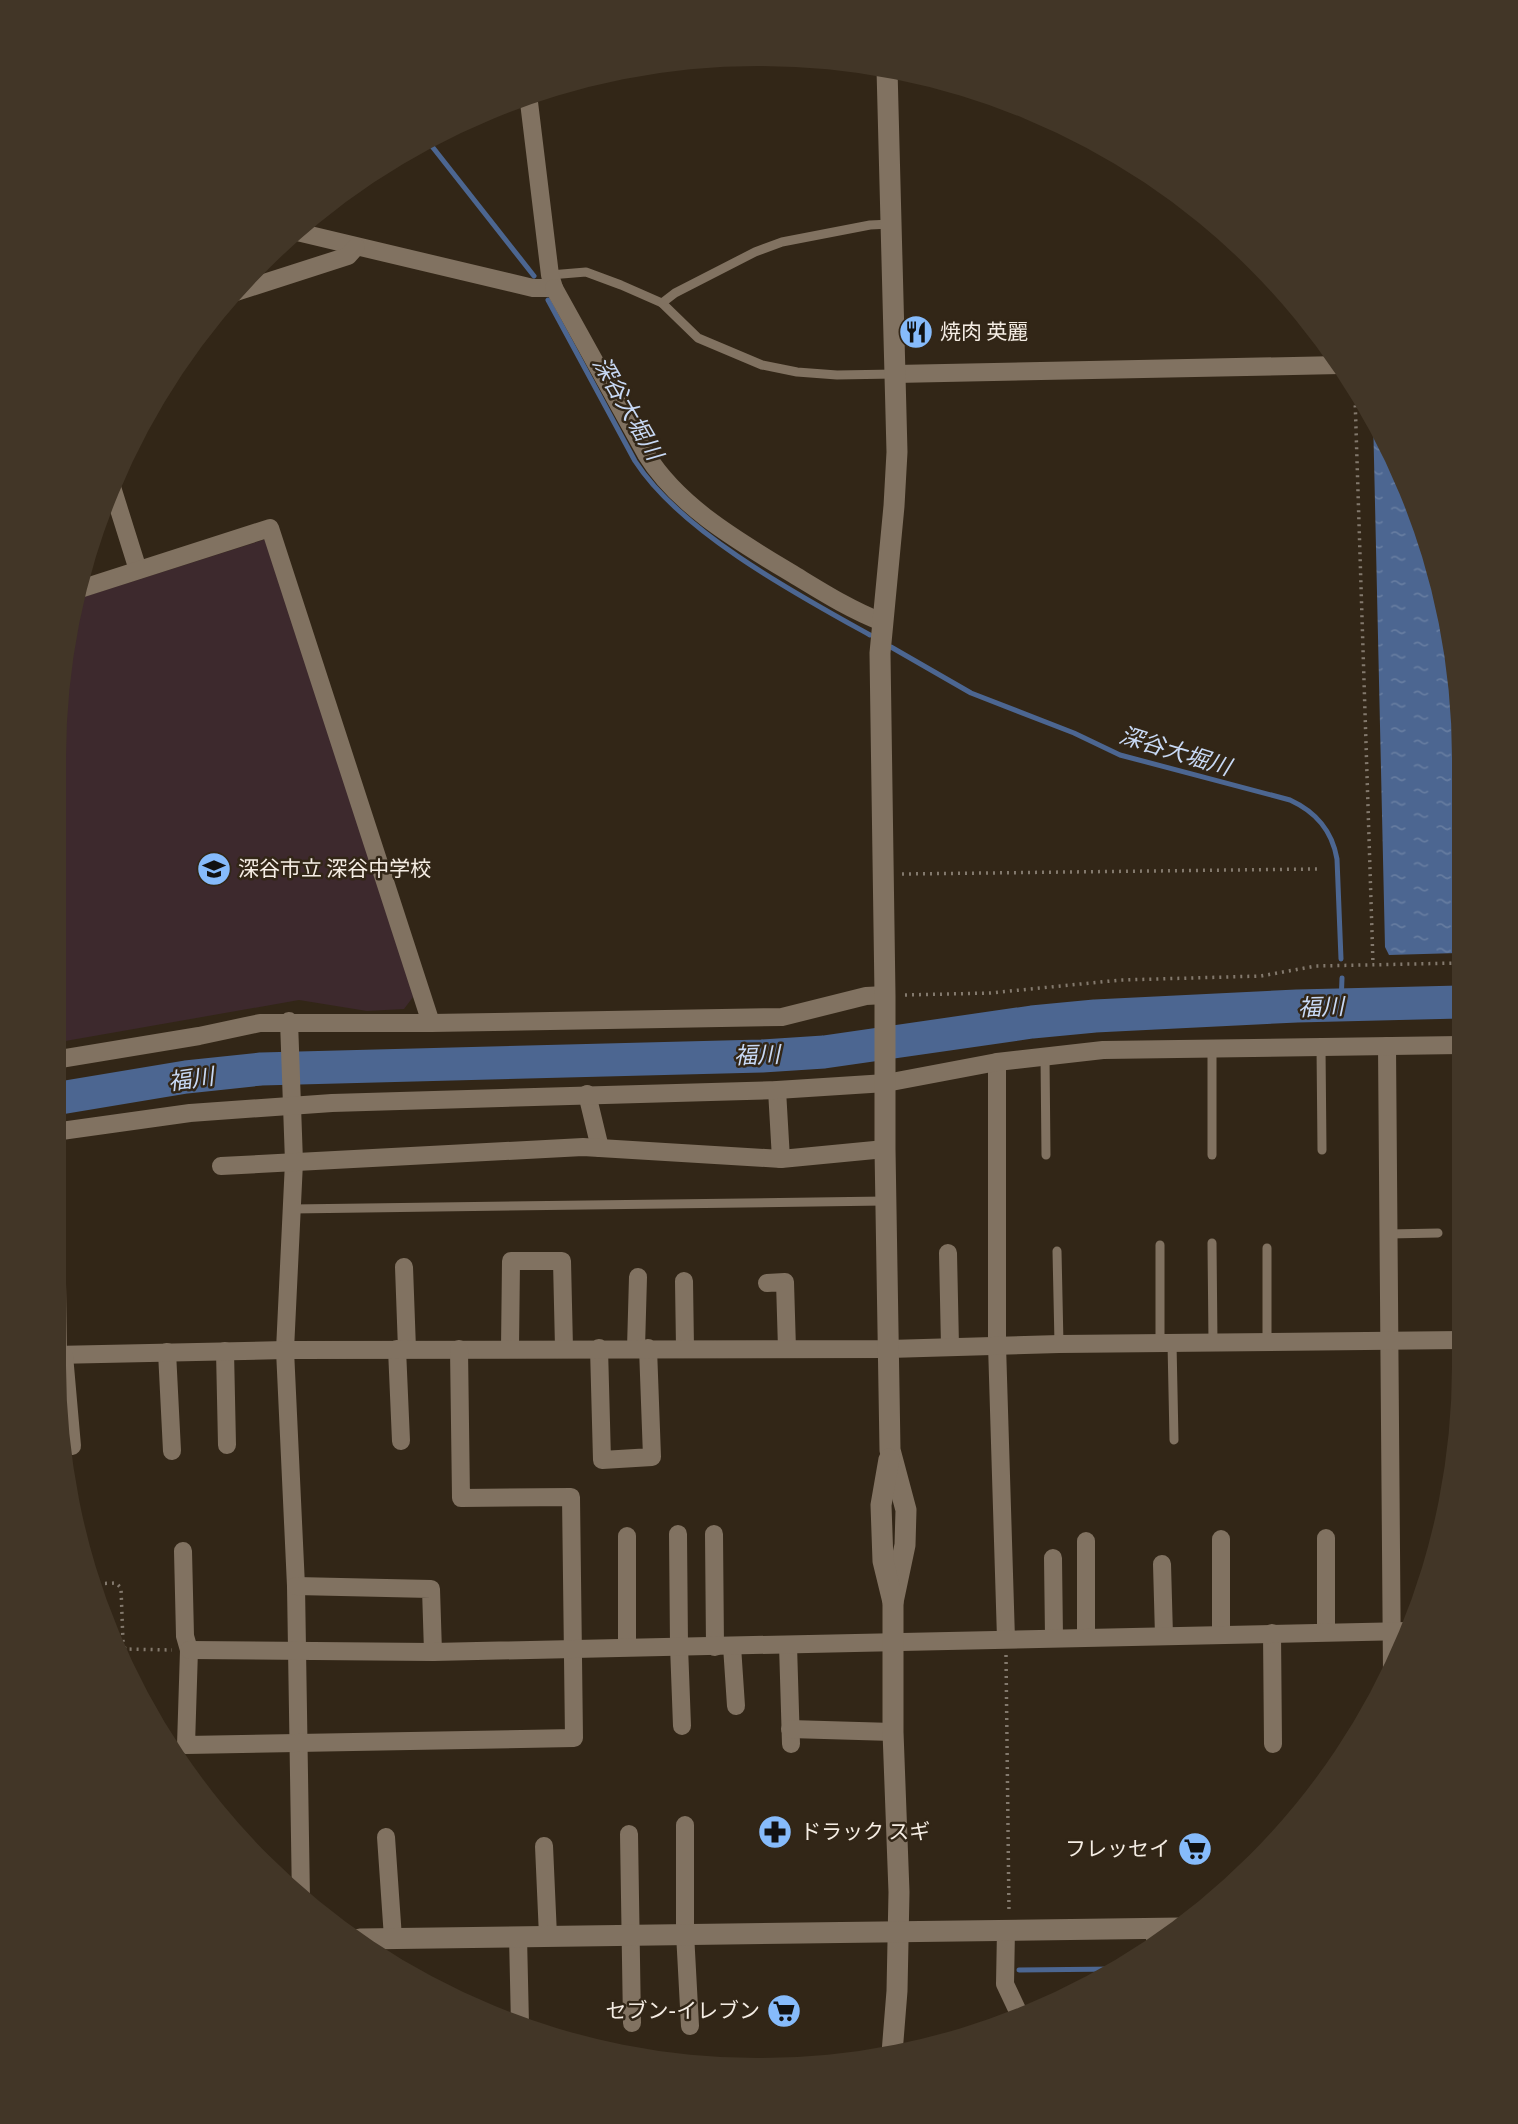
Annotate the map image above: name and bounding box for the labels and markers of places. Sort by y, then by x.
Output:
restaurant icon: 焼肉 英麗 [897,313,935,351]
place label: 焼肉 英麗 [940,314,1028,345]
school or university icon: 深谷市立 深谷中学校 [195,850,233,888]
place label: 深谷市立 深谷中学校 [238,851,431,882]
pharmacy icon: ドラック スギ [756,1813,794,1851]
place label: ドラック スギ [800,1814,930,1845]
supermarket icon: フレッセイ [1176,1830,1214,1868]
place label: フレッセイ [1065,1831,1170,1862]
supermarket icon: セブン-イレブン [765,1992,803,2030]
place label: セブン-イレブン [606,1993,760,2024]

